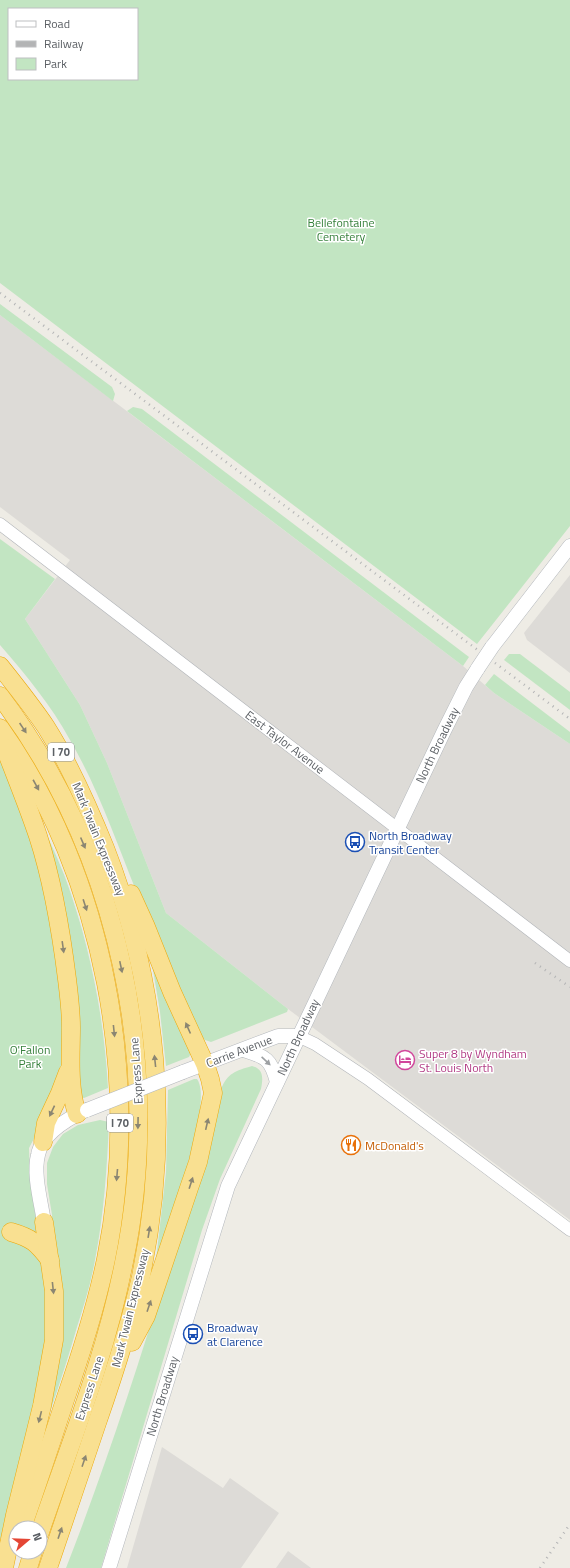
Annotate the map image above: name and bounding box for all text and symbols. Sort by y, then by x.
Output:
legend [8,8,138,80]
text: Road [44,14,70,33]
text: Railway [44,34,84,53]
text: Park [44,54,67,73]
park label: Bellefontaine Cemetery [307,213,375,246]
street label: North Broadway [410,703,464,786]
street label: East Taylor Avenue [241,706,329,778]
one-way arrow [19,722,27,733]
road number: I 70 [48,743,74,761]
one-way arrow [32,779,39,790]
street label: Mark Twain Expressway [67,779,131,899]
place label: North Broadway Transit Center [369,826,452,859]
bus stop icon: North Broadway Transit Center [344,831,366,853]
one-way arrow [80,837,86,849]
one-way arrow [82,899,88,911]
one-way arrow [60,941,66,953]
one-way arrow [119,961,125,973]
street label: North Broadway [272,995,324,1079]
one-way arrow [185,1023,191,1034]
one-way arrow [110,1025,117,1037]
street label: Carrie Avenue [203,1030,275,1072]
street label: Express Lane [124,1037,148,1105]
park label: O'Fallon Park [10,1040,50,1073]
place label: Super 8 by Wyndham St. Louis North [419,1044,527,1077]
hotel icon: Super 8 by Wyndham St. Louis North [394,1049,416,1071]
one-way arrow [152,1055,158,1067]
one-way arrow [261,1056,271,1065]
one-way arrow [49,1105,55,1117]
road number: I 70 [107,1114,133,1132]
one-way arrow [135,1117,141,1130]
one-way arrow [204,1118,210,1130]
restaurant icon: McDonald's [340,1134,362,1156]
place label: McDonald's [365,1136,424,1155]
one-way arrow [114,1169,121,1181]
one-way arrow [188,1177,194,1189]
one-way arrow [146,1226,152,1238]
street label: Mark Twain Expressway [106,1247,154,1369]
one-way arrow [50,1282,57,1294]
one-way arrow [146,1300,152,1312]
place label: Broadway at Clarence [207,1318,263,1351]
bus stop icon: Broadway at Clarence [182,1323,204,1345]
street label: Express Lane [70,1353,108,1423]
street label: North Broadway [141,1353,183,1438]
one-way arrow [36,1411,42,1423]
one-way arrow [81,1455,87,1467]
north arrow [8,1520,48,1560]
one-way arrow [57,1527,63,1539]
text: N [29,1531,46,1543]

